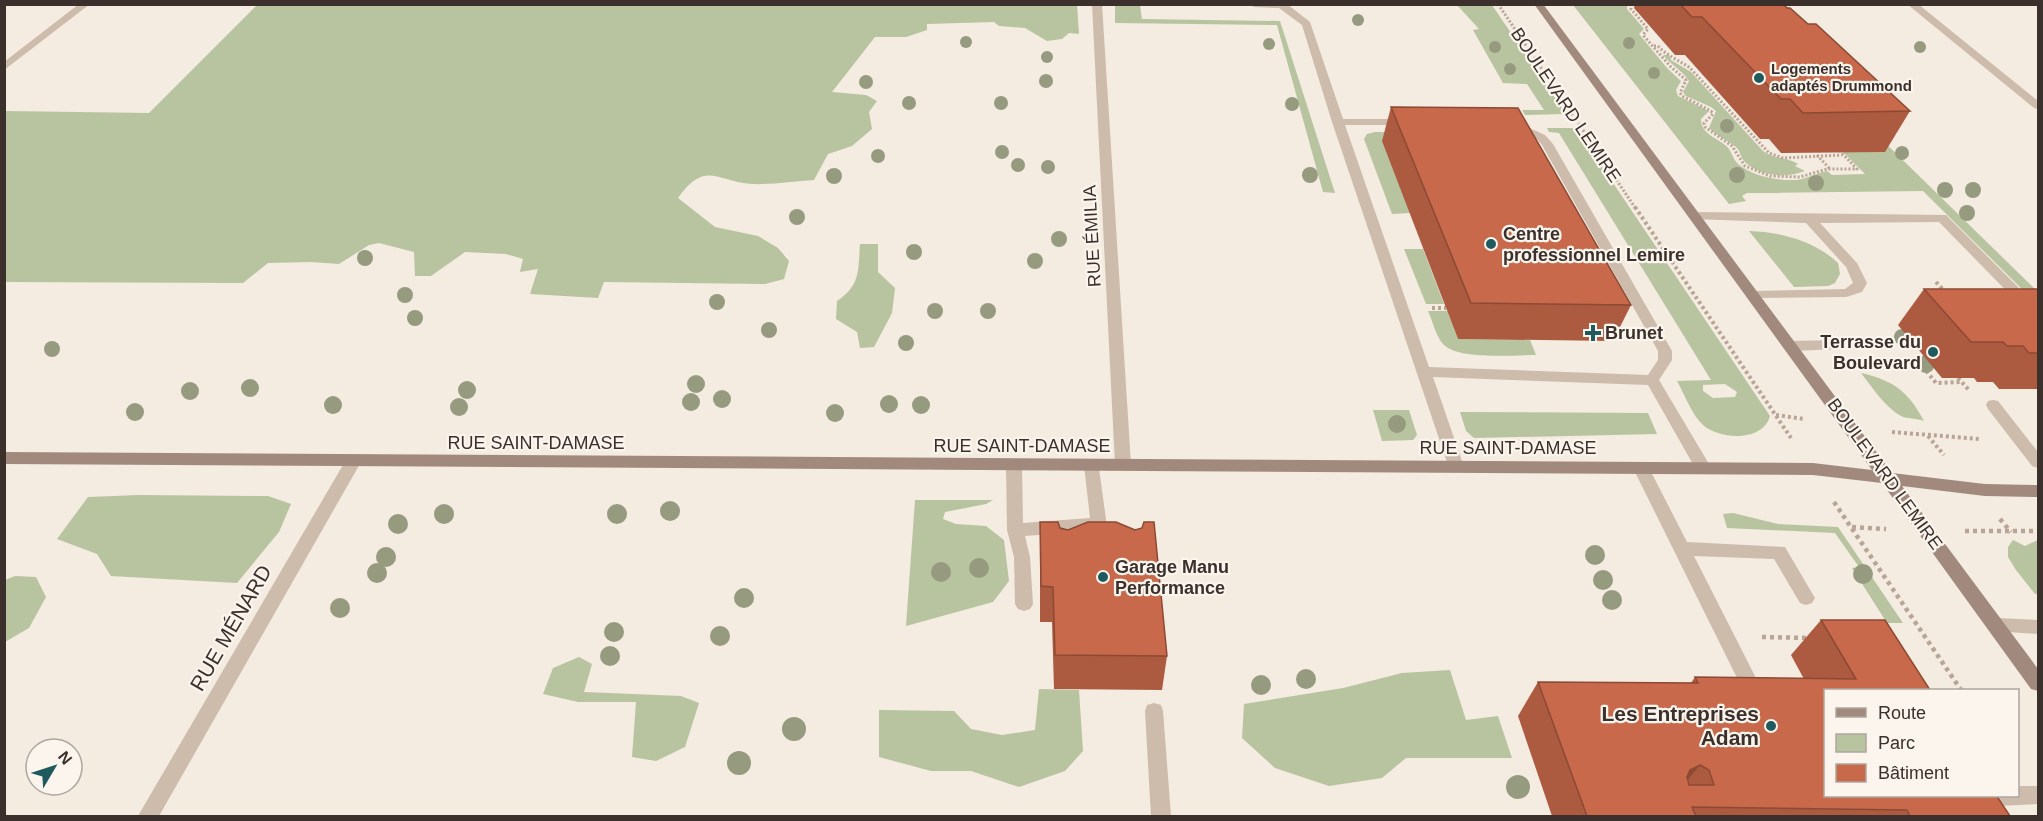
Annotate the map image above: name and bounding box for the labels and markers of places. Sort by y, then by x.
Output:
place label: Logements adaptés Drummond [1771,60,1912,94]
marker: Logements adaptés Drummond [1752,71,1766,85]
place label: Centre professionnel Lemire [1503,224,1685,265]
marker: Centre professionnel Lemire [1484,237,1498,251]
place label: Brunet [1605,323,1663,343]
marker: Brunet [1586,326,1600,340]
place label: Terrasse du Boulevard [1820,332,1921,373]
marker: Terrasse du Boulevard [1926,345,1940,359]
place label: Garage Manu Performance [1115,557,1229,598]
marker: Garage Manu Performance [1096,570,1110,584]
place label: Les Entreprises Adam [1601,702,1759,749]
marker: Les Entreprises Adam [1764,719,1778,733]

